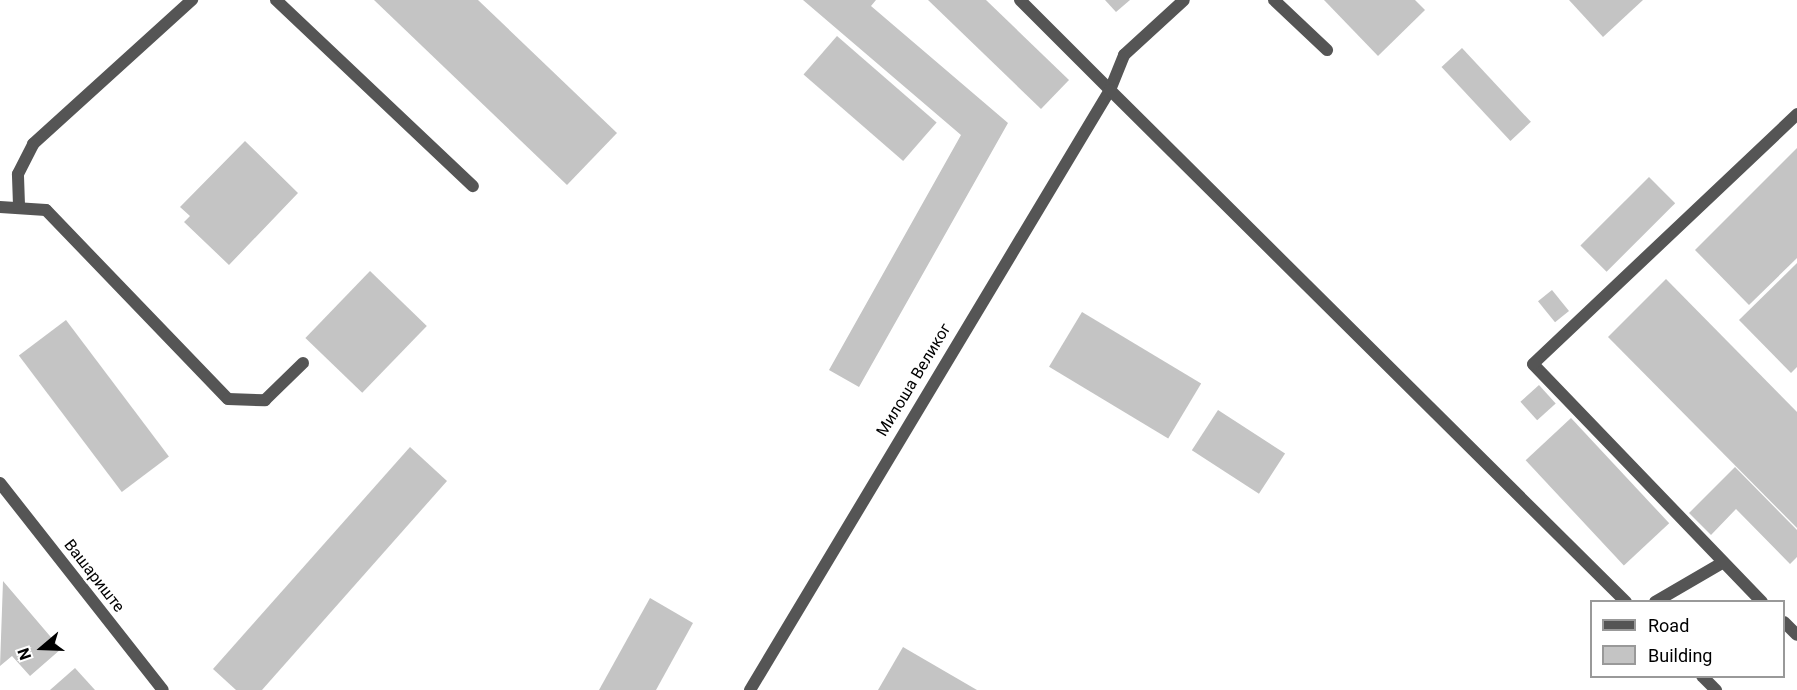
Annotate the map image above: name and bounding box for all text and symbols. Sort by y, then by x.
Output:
street label: Милоша Великог [873,320,955,440]
street label: Вашариште [60,536,128,616]
legend [1590,600,1785,678]
text: Road [1648,615,1689,636]
north arrow [12,618,72,678]
text: Building [1648,645,1712,666]
text: N [14,646,35,662]

